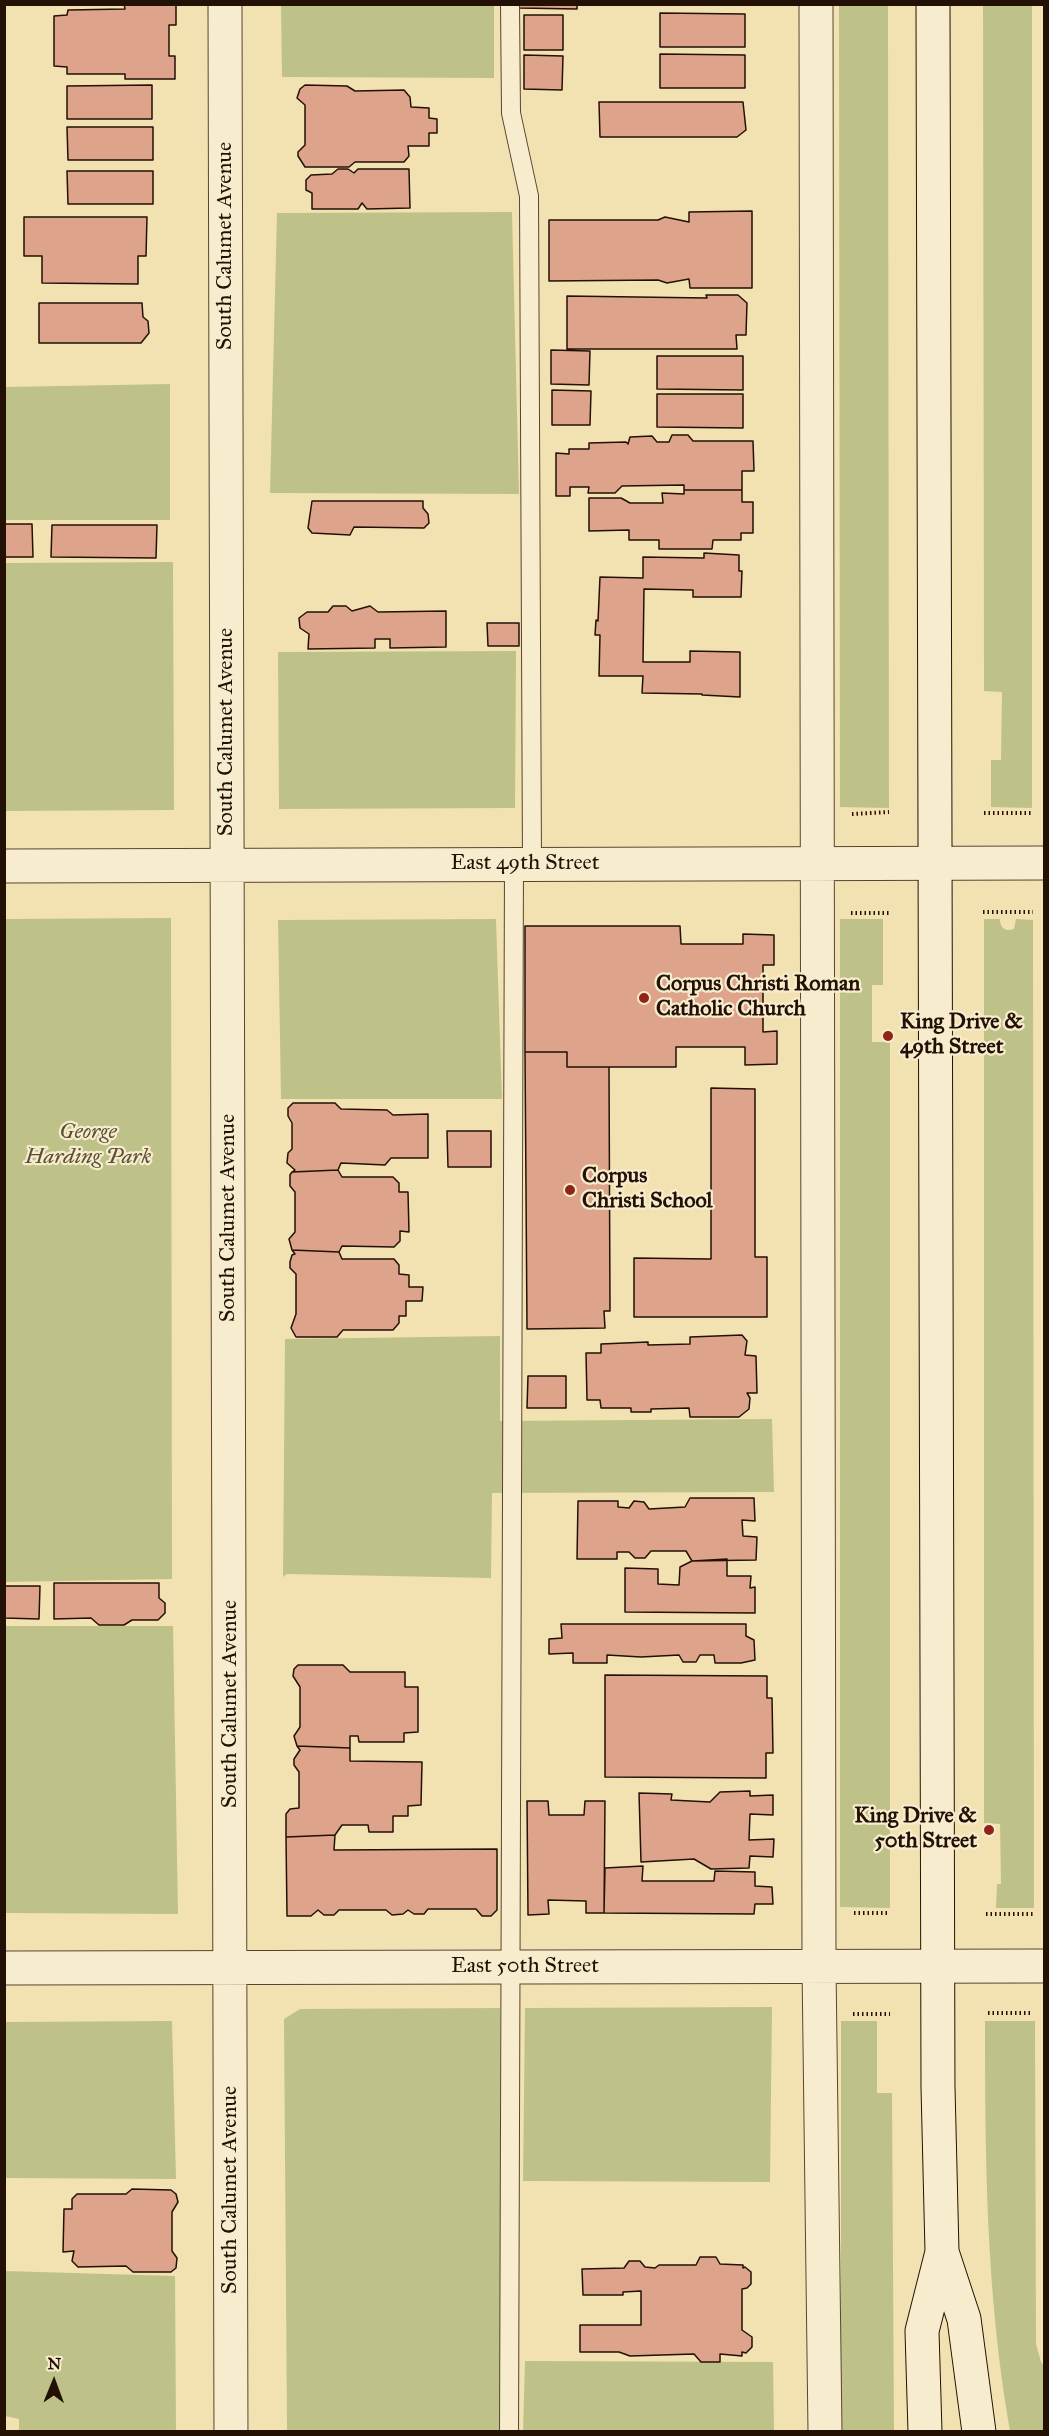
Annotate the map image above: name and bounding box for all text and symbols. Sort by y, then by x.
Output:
street label: South Calumet Avenue [213,142,239,350]
street label: South Calumet Avenue [214,628,240,836]
street label: East 49th Street [450,851,600,877]
place label: Corpus Christi Roman Catholic Church [656,972,860,1023]
marker: Corpus Christi Roman Catholic Church [637,991,651,1005]
place label: King Drive & 49th Street [900,1010,1023,1062]
marker: King Drive & 49th Street [881,1029,895,1043]
street label: South Calumet Avenue [216,1114,242,1322]
park label: George Harding Park [25,1120,151,1172]
place label: Corpus Christi School [582,1164,713,1216]
marker: Corpus Christi School [563,1183,577,1197]
street label: South Calumet Avenue [218,1600,244,1808]
place label: King Drive & 50th Street [854,1804,977,1856]
marker: King Drive & 50th Street [982,1823,996,1837]
street label: East 50th Street [451,1954,599,1980]
street label: South Calumet Avenue [218,2086,244,2294]
north arrow [24,2352,84,2412]
text: N [47,2354,61,2373]

